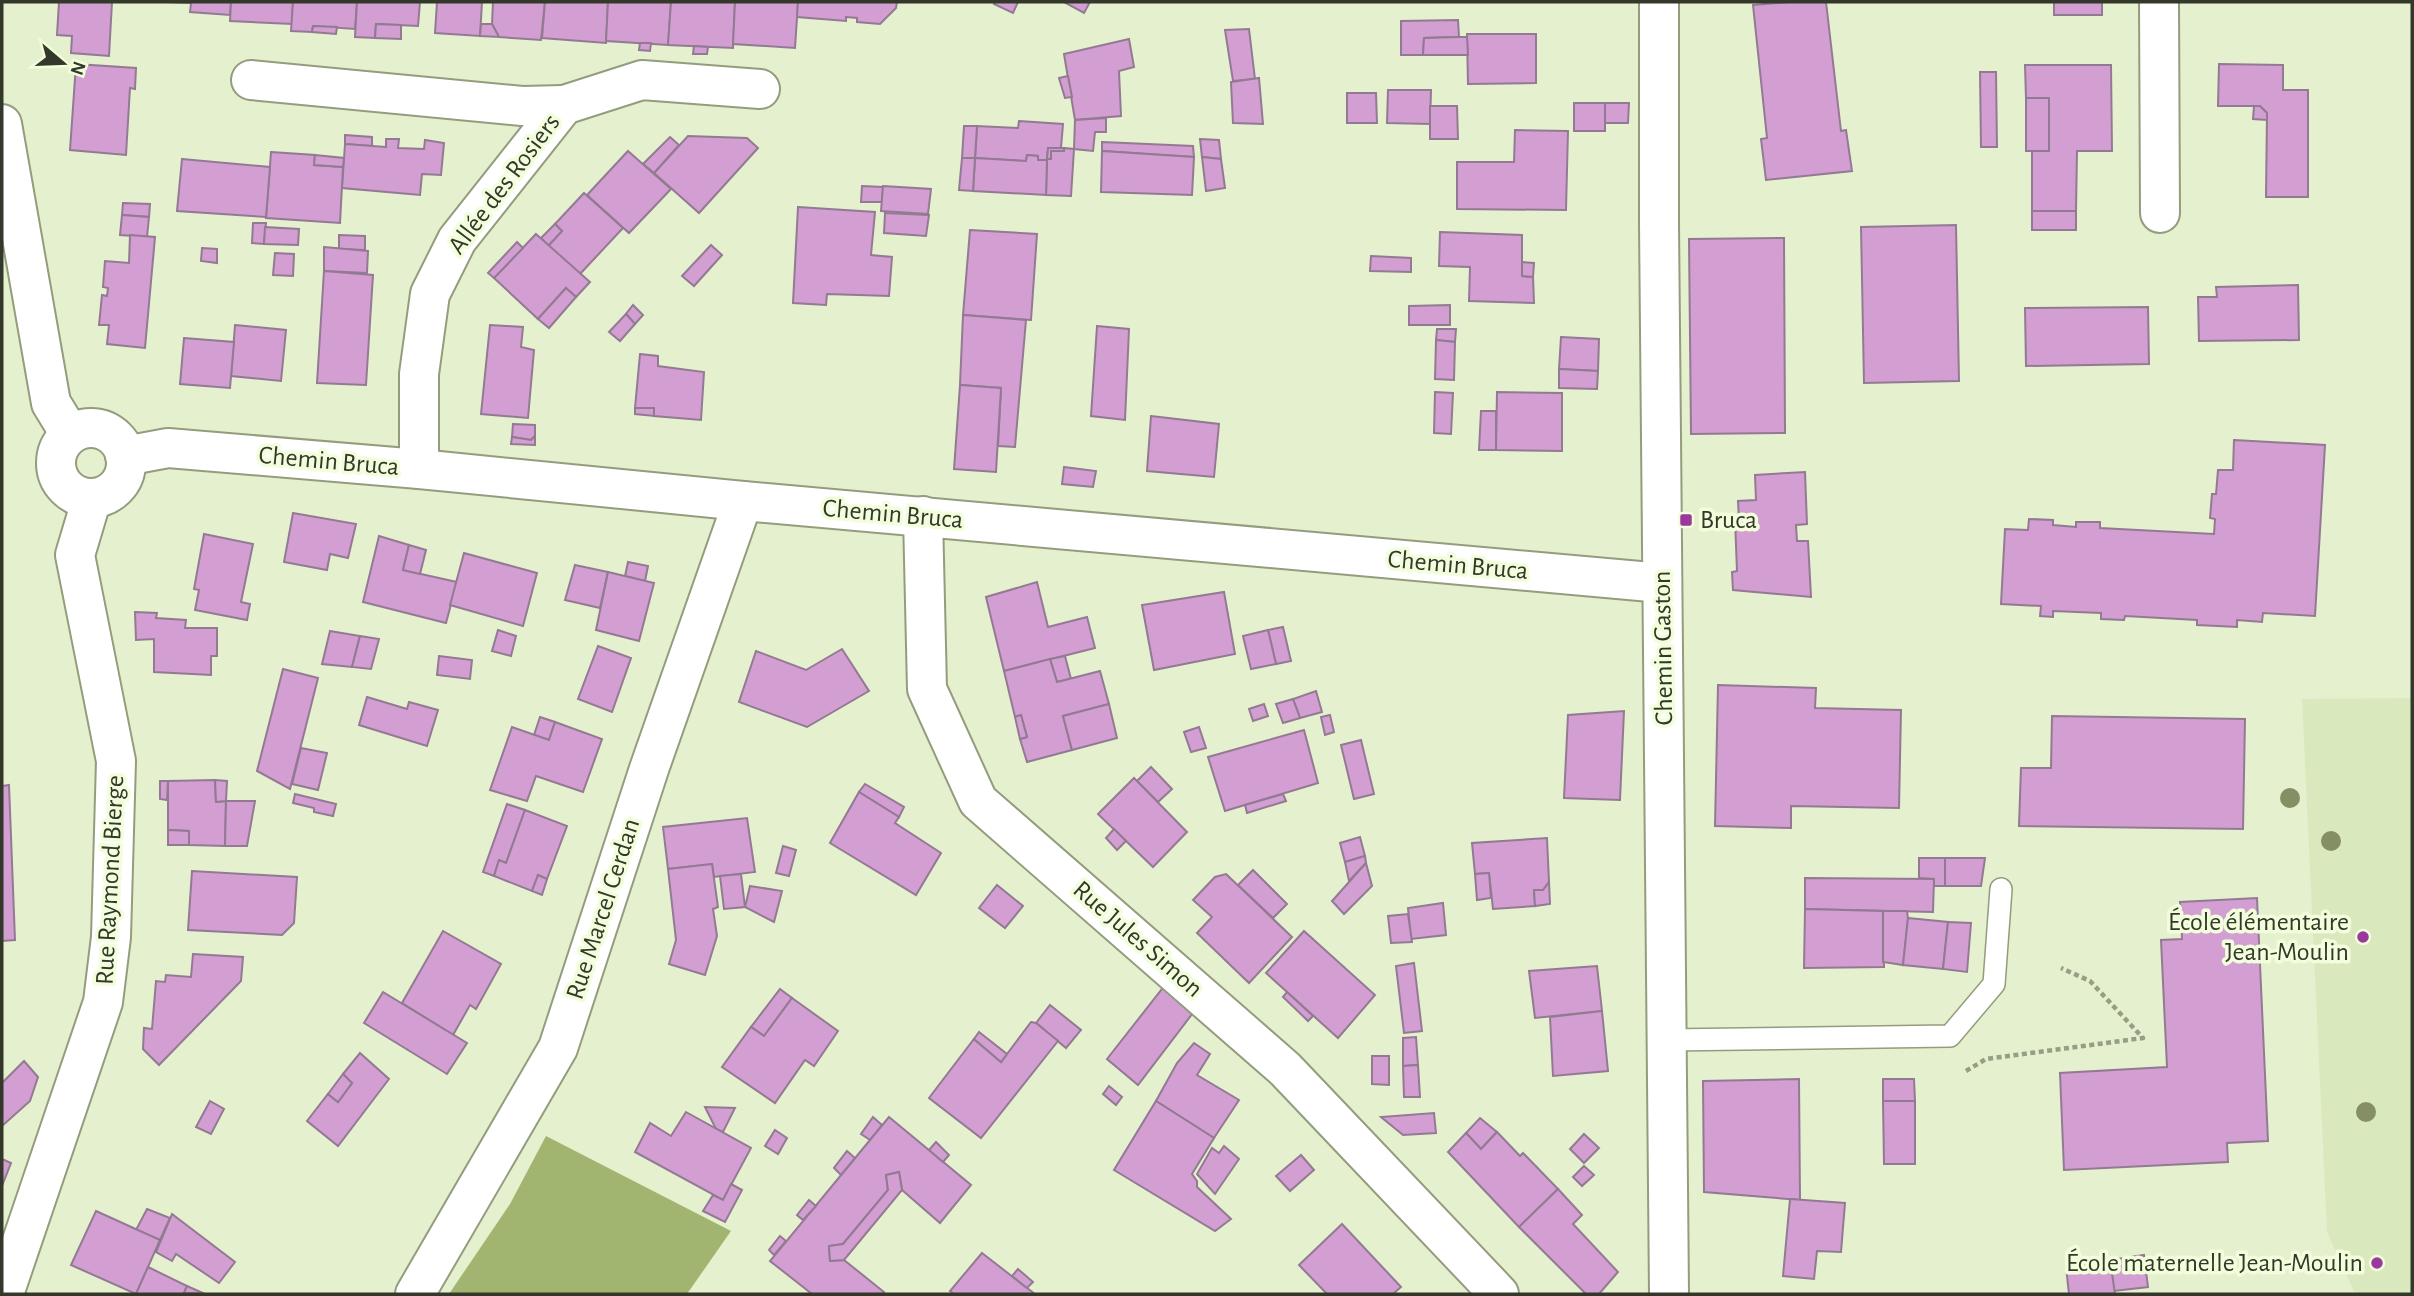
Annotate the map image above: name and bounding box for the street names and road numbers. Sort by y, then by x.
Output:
street label: Allée des Rosiers [443,109,565,259]
street label: Chemin Bruca [258,442,400,480]
street label: Chemin Bruca [822,495,964,533]
street label: Chemin Bruca [1387,546,1529,584]
street label: Chemin Gaston [1649,570,1677,726]
street label: Rue Raymond Bierge [92,775,128,985]
street label: Rue Marcel Cerdan [562,815,644,1003]
street label: Rue Jules Simon [1068,876,1208,1002]

